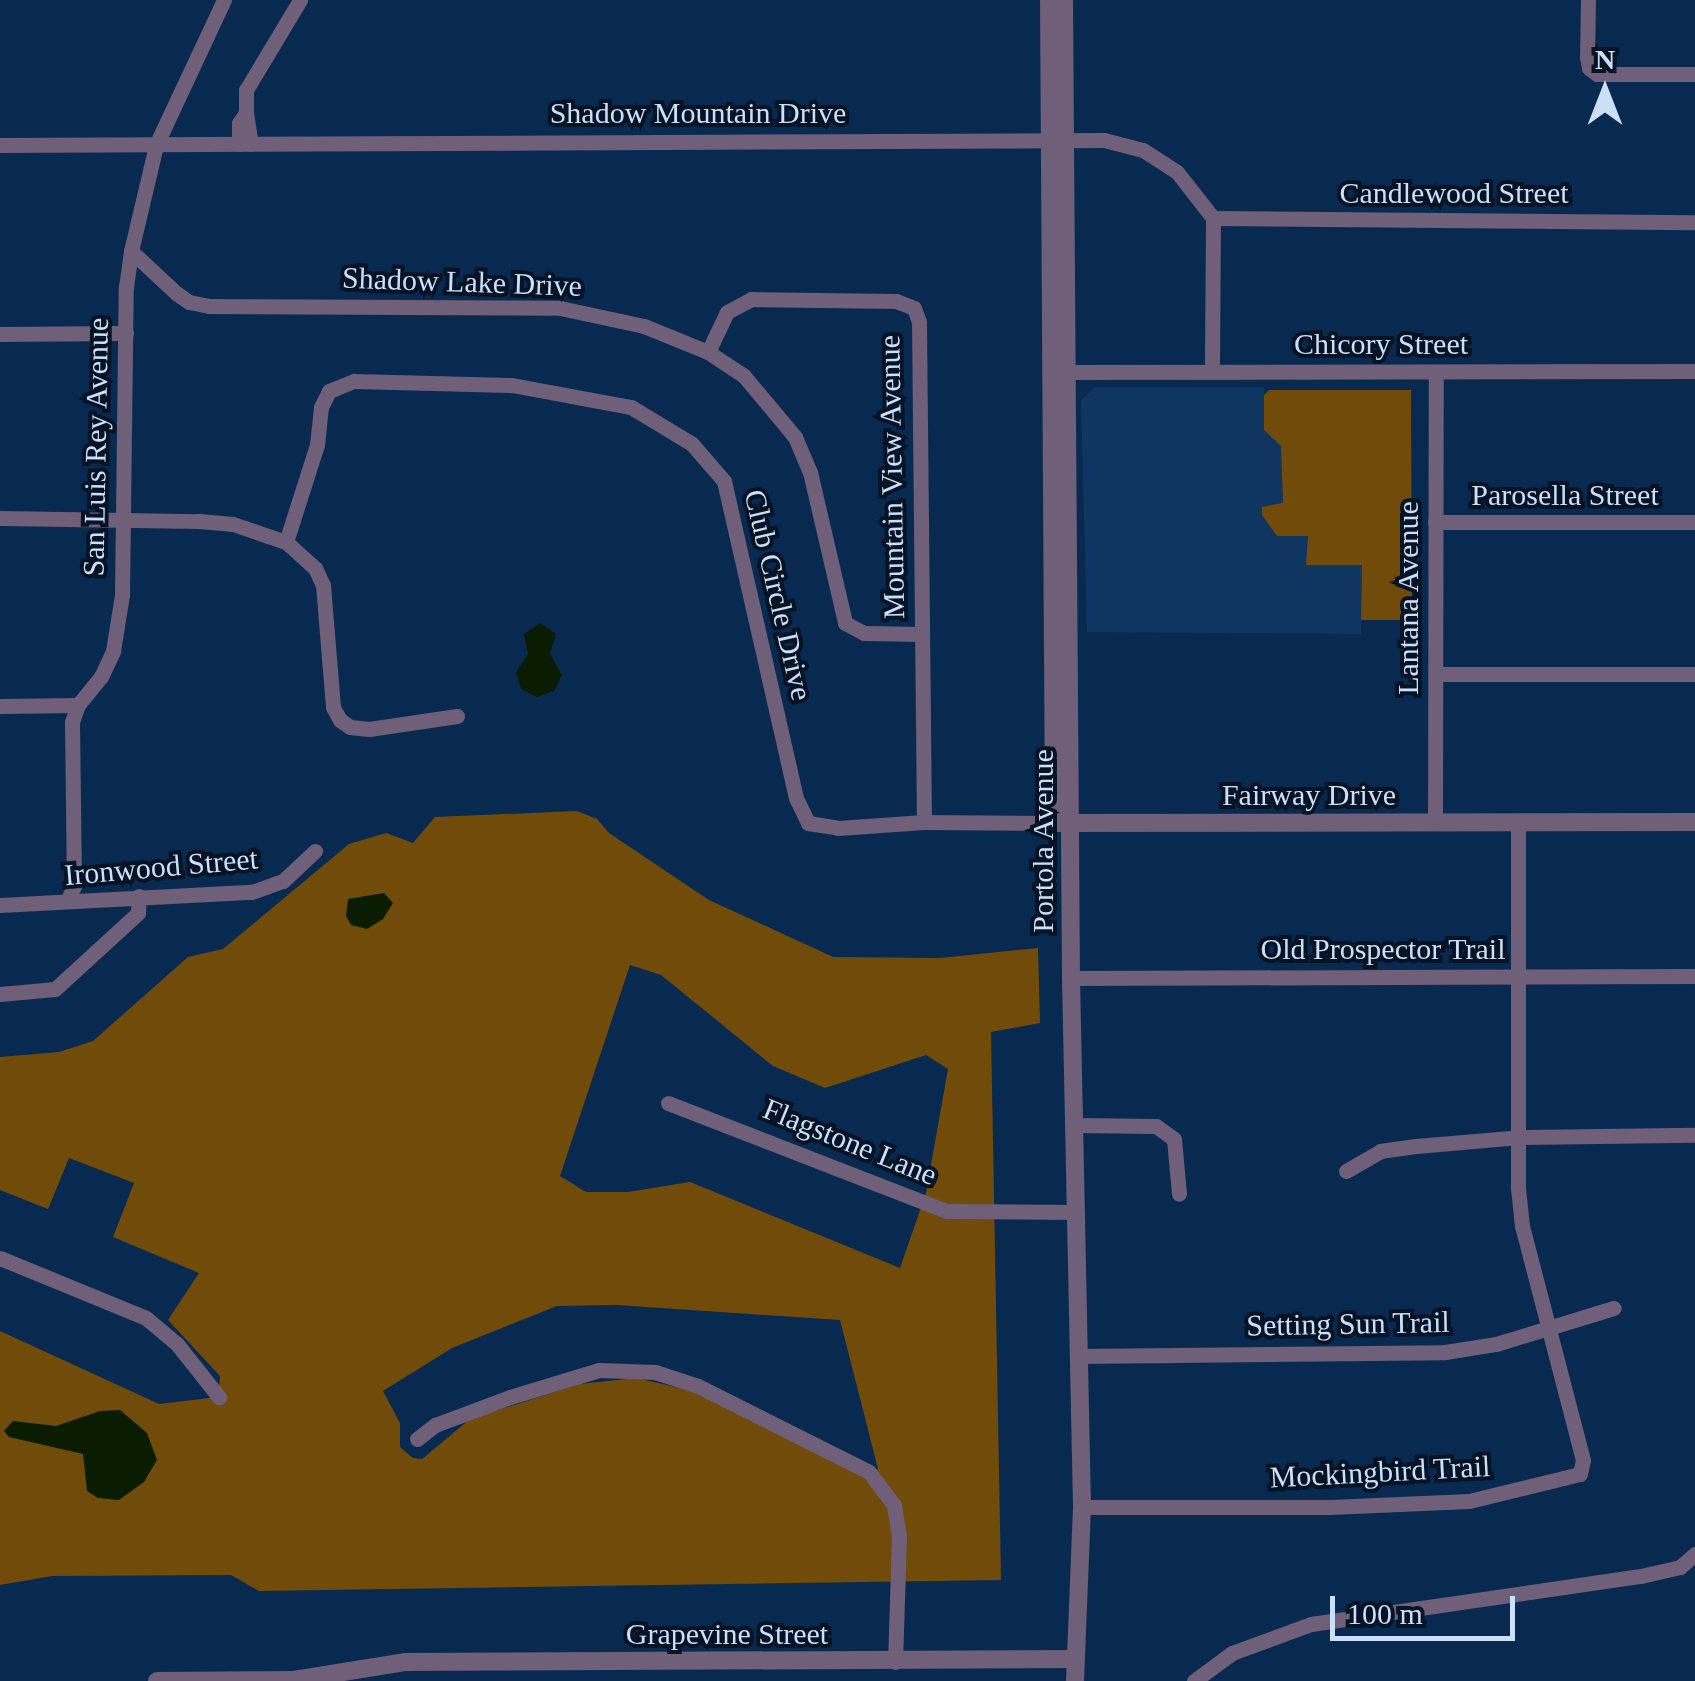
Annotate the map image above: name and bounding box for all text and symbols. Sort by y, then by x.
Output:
north arrow [1555,40,1655,140]
text: N [1595,44,1615,75]
street label: Shadow Mountain Drive [550,95,846,131]
street label: Candlewood Street [1339,175,1569,211]
street label: Shadow Lake Drive [341,260,583,304]
street label: San Luis Rey Avenue [76,317,116,577]
street label: Chicory Street [1294,326,1468,362]
street label: Mountain View Avenue [872,334,912,620]
street label: Parosella Street [1471,477,1659,513]
street label: Club Circle Drive [736,486,820,704]
street label: Lantana Avenue [1390,500,1426,696]
street label: Portola Avenue [1025,748,1061,934]
street label: Fairway Drive [1222,777,1396,813]
street label: Ironwood Street [63,841,259,893]
street label: Old Prospector Trail [1260,931,1506,967]
street label: Flagstone Lane [758,1091,942,1193]
street label: Setting Sun Trail [1246,1304,1450,1344]
street label: Mockingbird Trail [1269,1448,1491,1496]
scale bar [1335,1576,1520,1638]
text: 100 m [1347,1597,1423,1630]
street label: Grapevine Street [626,1616,828,1652]

